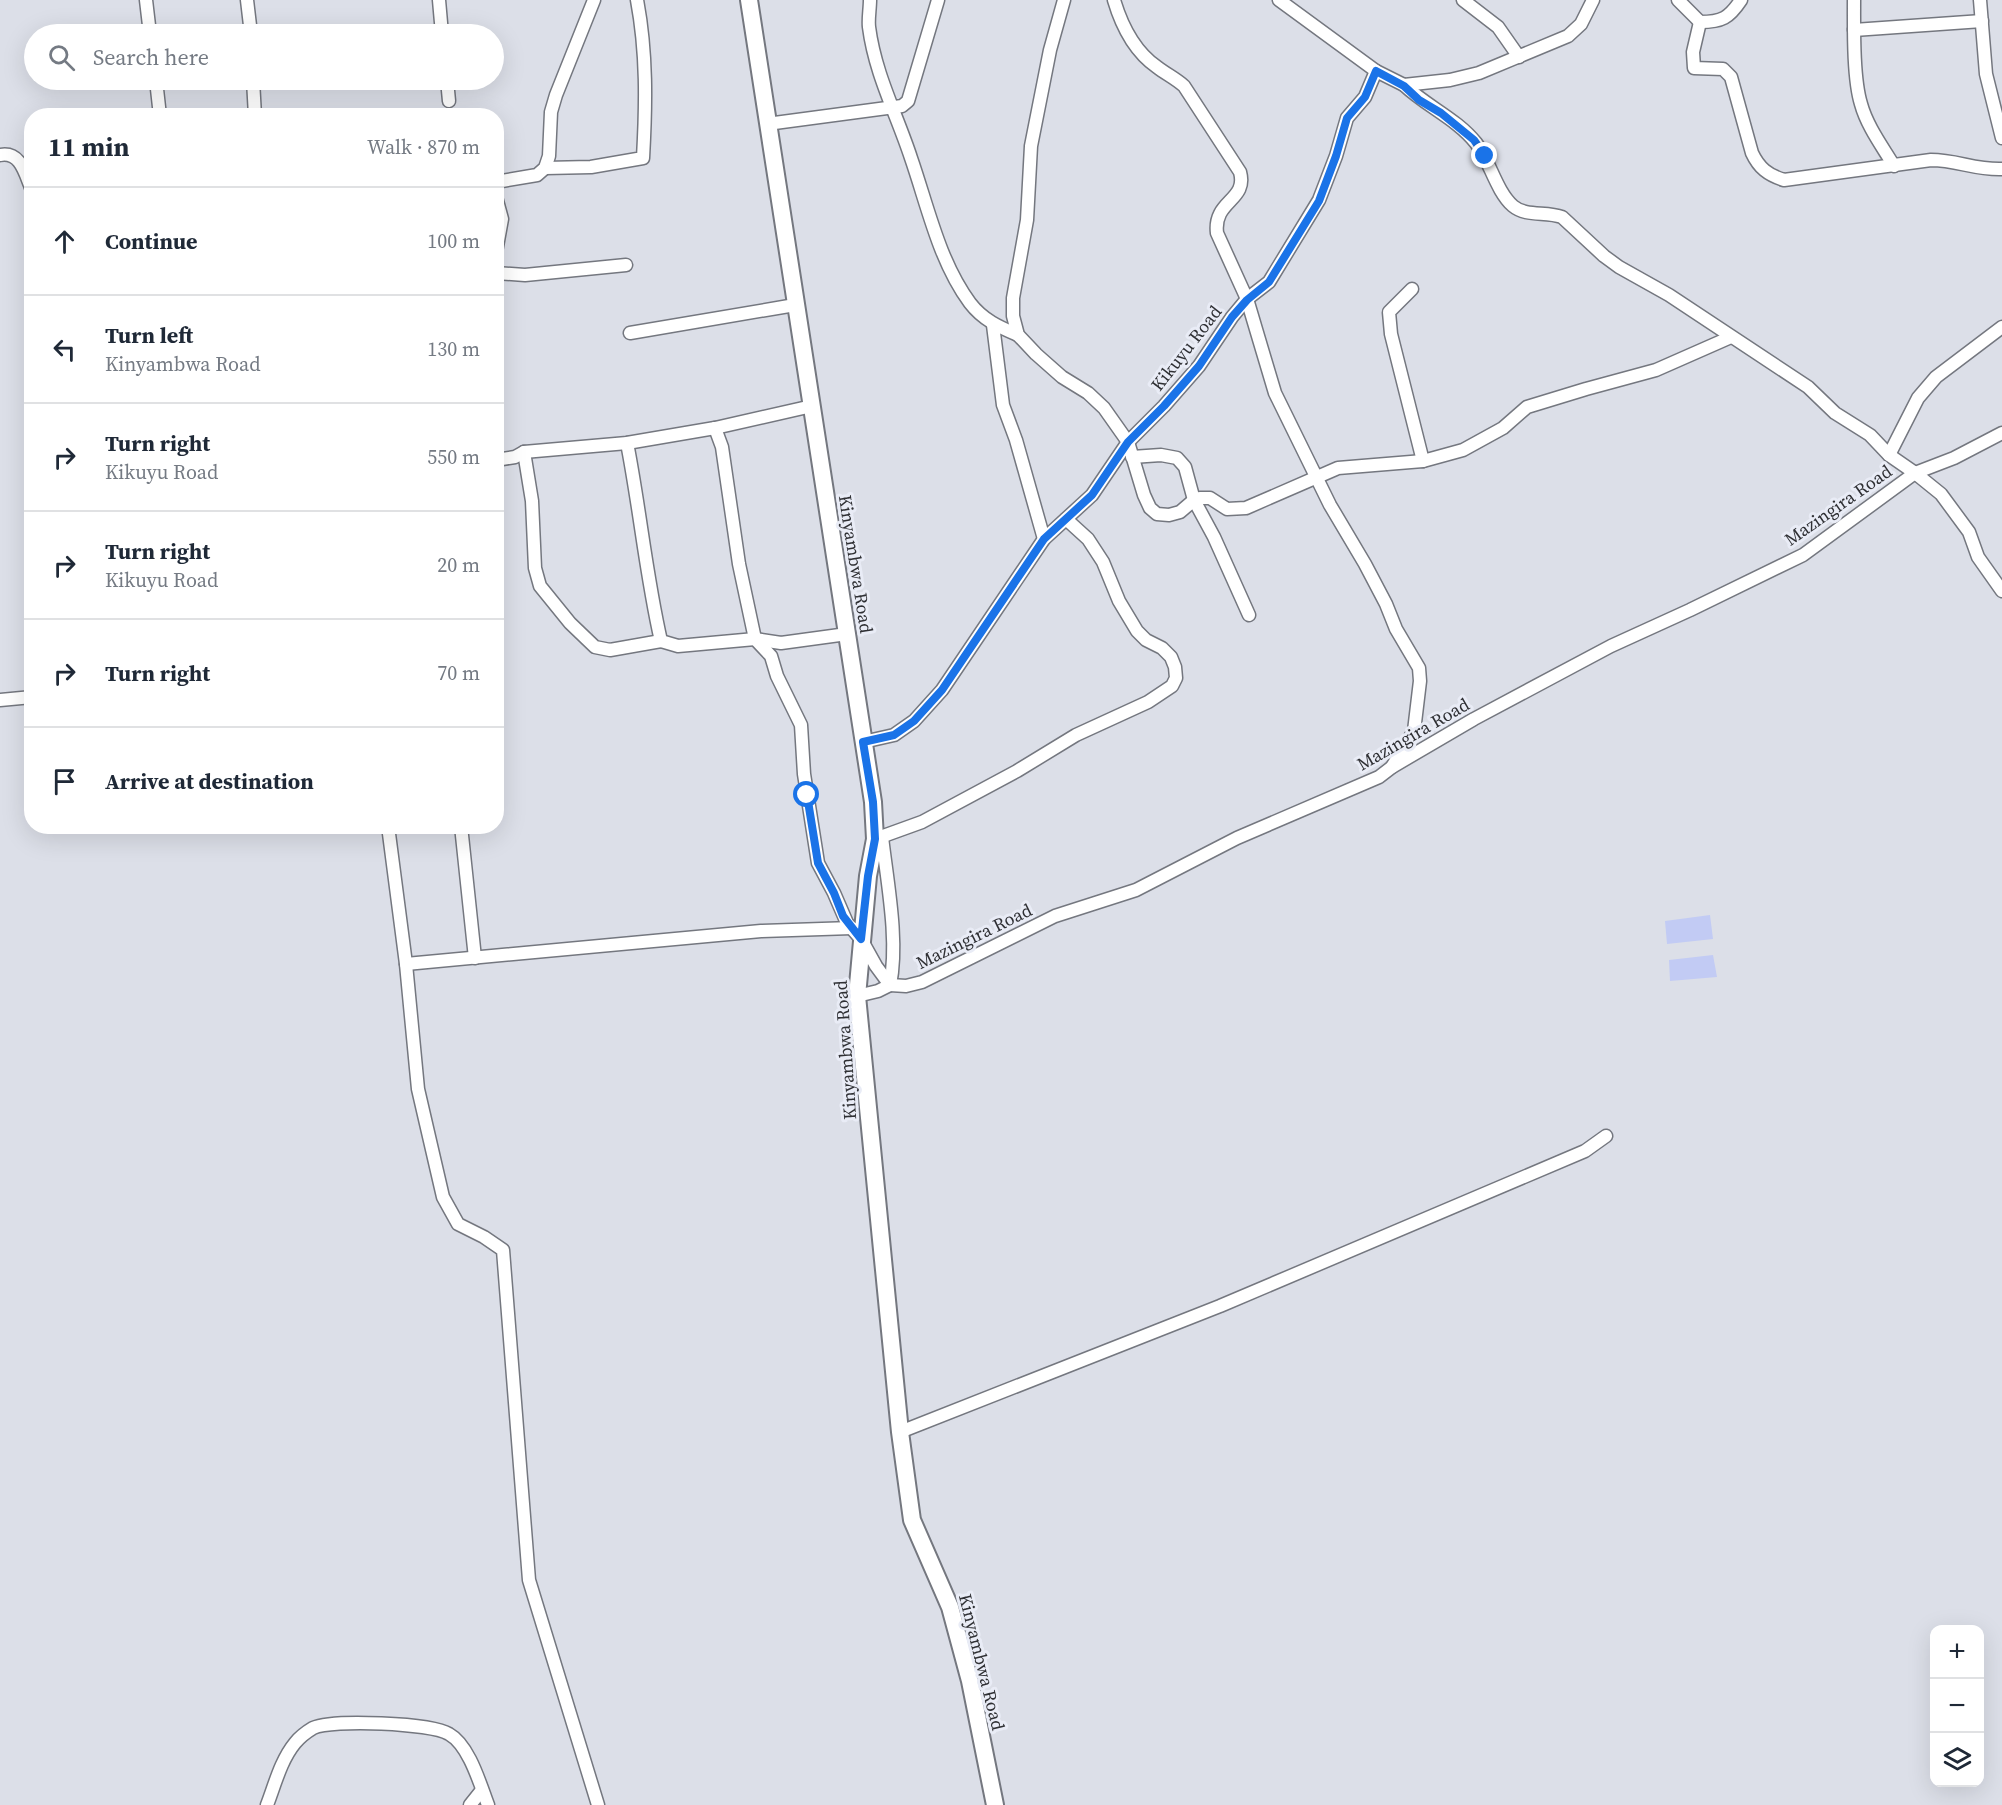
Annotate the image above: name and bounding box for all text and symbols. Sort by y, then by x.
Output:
search box [24,24,504,90]
icon: search [45,41,78,74]
text: Search here [93,42,209,72]
text: 11 min [48,129,130,165]
text: Walk · 870 m [367,133,480,161]
route end [1471,142,1497,168]
icon: ahead [48,225,81,258]
text: Continue [105,226,198,256]
text: 100 m [427,227,480,255]
street label: Kikuyu Road [1145,300,1227,396]
text: Turn left [105,320,193,350]
icon: left [48,333,81,366]
text: 130 m [427,335,480,363]
text: Kinyambwa Road [105,350,261,378]
text: Turn right [105,428,210,458]
icon: right [48,441,81,474]
text: 550 m [427,443,480,471]
text: Kikuyu Road [105,458,218,486]
street label: Mazingira Road [1779,459,1897,551]
street label: Kinyambwa Road [833,493,879,635]
text: Turn right [105,536,210,566]
icon: right [48,549,81,582]
text: 20 m [437,551,480,579]
text: Kikuyu Road [105,566,218,594]
icon: right [48,657,81,690]
text: Turn right [105,658,210,688]
text: 70 m [437,659,480,687]
street label: Mazingira Road [1352,692,1474,776]
icon: arrive [48,765,81,798]
text: Arrive at destination [105,766,314,796]
route start [793,781,819,807]
street label: Mazingira Road [912,897,1036,975]
street label: Kinyambwa Road [828,979,862,1121]
street label: Kinyambwa Road [953,1591,1011,1733]
map controls [1930,1625,1984,1787]
button: + [1930,1625,1984,1679]
button: − [1930,1679,1984,1733]
button: layers [1930,1733,1984,1787]

